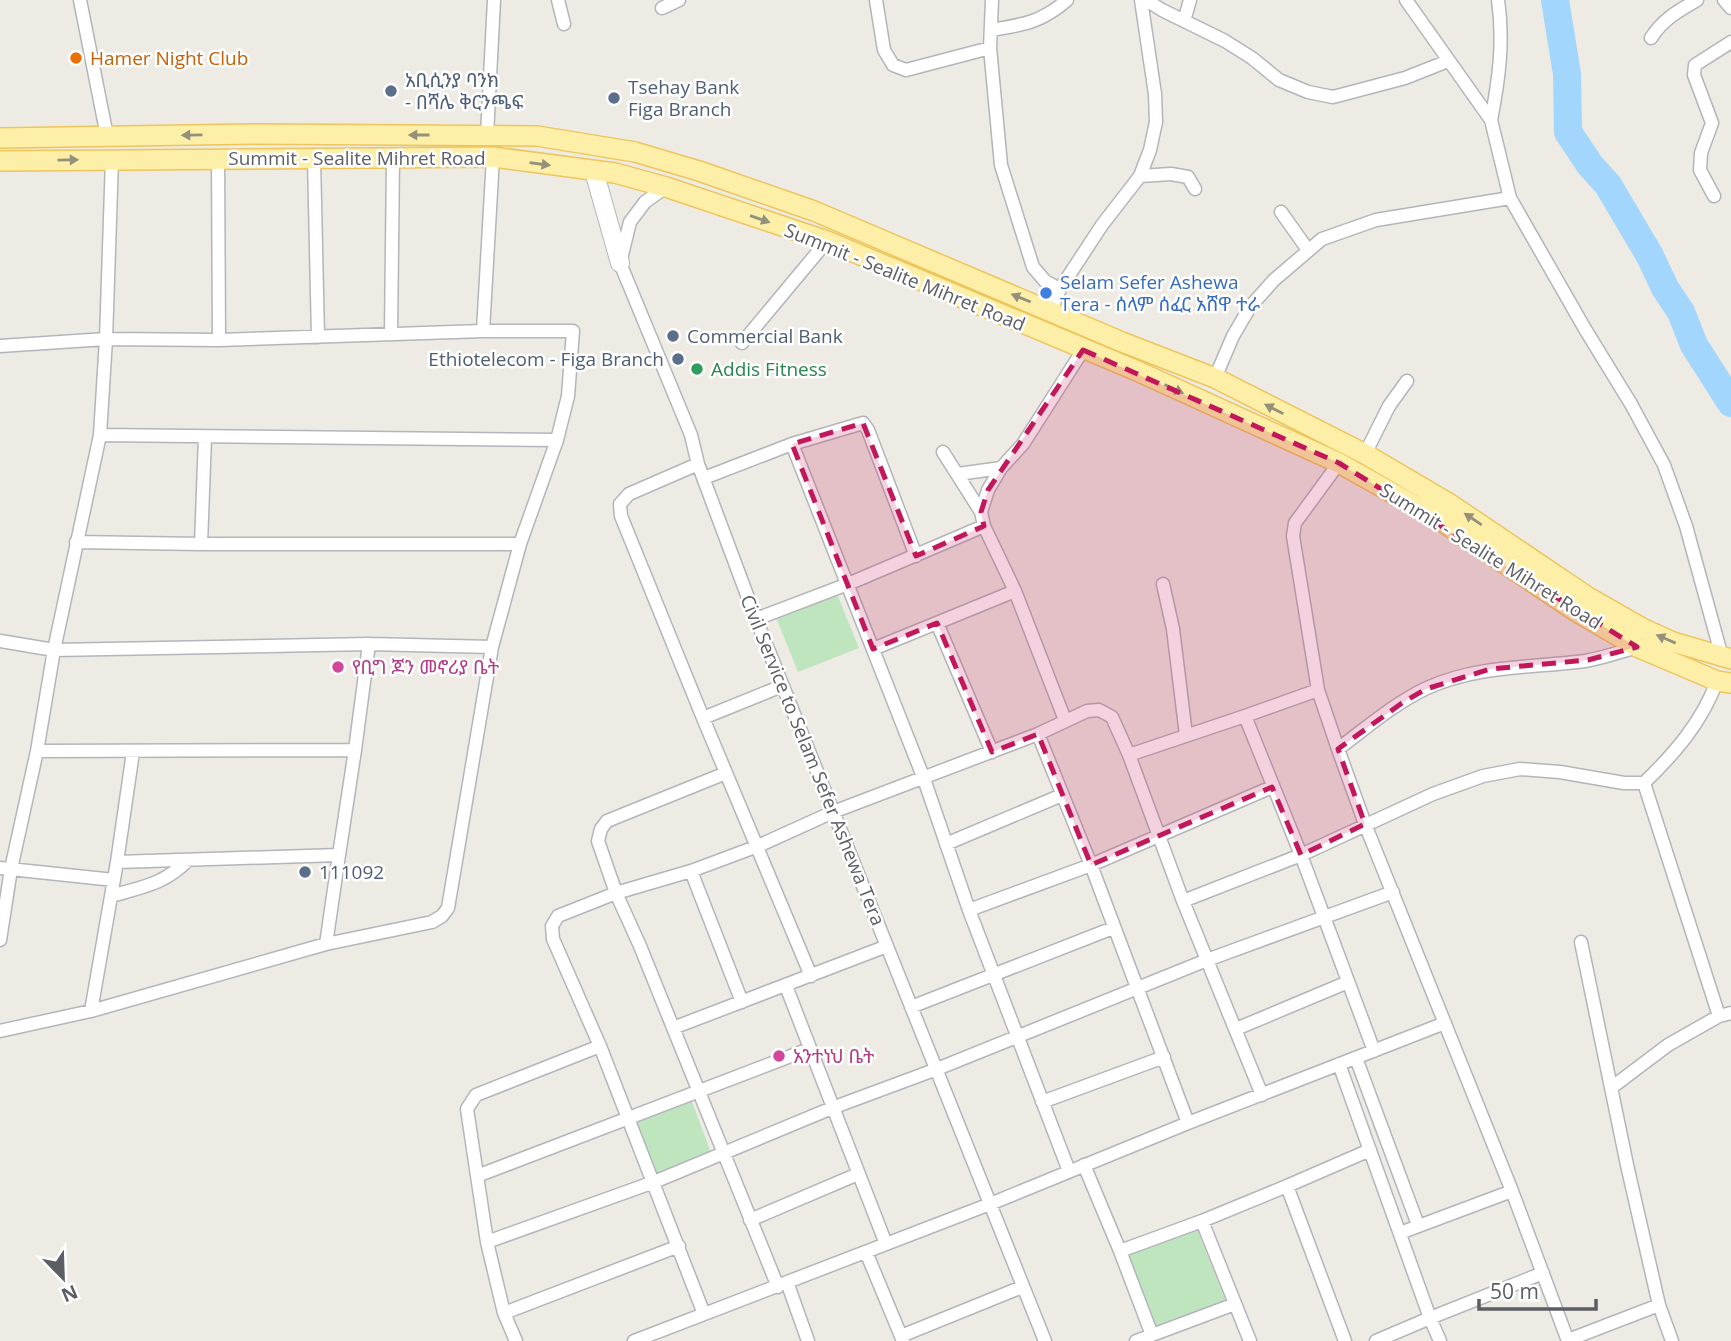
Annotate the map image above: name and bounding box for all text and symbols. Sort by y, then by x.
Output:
place label: Hamer Night Club [90,45,248,71]
marker: Hamer Night Club [68,50,84,66]
place label: አቢሲንያ ባንክ - በሻሌ ቅርንጫፍ [405,67,523,115]
place label: Tsehay Bank Figa Branch [628,74,739,122]
marker: አቢሲንያ ባንክ - በሻሌ ቅርንጫፍ [383,83,399,99]
marker: Tsehay Bank Figa Branch [606,90,622,106]
one-way arrow [408,129,430,141]
one-way arrow [180,130,202,141]
street label: Summit - Sealite Mihret Road [228,145,486,171]
one-way arrow [57,154,79,166]
one-way arrow [529,158,551,169]
one-way arrow [750,214,771,225]
street label: Summit - Sealite Mihret Road [781,217,1029,337]
place label: Selam Sefer Ashewa Tera - ሰላም ሰፈር አሸዋ ተራ [1060,269,1261,317]
marker: Selam Sefer Ashewa Tera - ሰላም ሰፈር አሸዋ ተራ [1038,285,1054,301]
one-way arrow [1011,292,1032,303]
place label: Commercial Bank [687,323,843,349]
marker: Commercial Bank [665,328,681,344]
place label: Ethiotelecom - Figa Branch [428,346,664,372]
marker: Ethiotelecom - Figa Branch [670,351,686,367]
place label: Addis Fitness [711,356,827,382]
marker: Addis Fitness [689,361,705,377]
one-way arrow [1164,383,1184,394]
one-way arrow [1264,404,1284,415]
street label: Summit - Sealite Mihret Road [1375,477,1607,635]
one-way arrow [1464,512,1482,526]
street label: Civil Service to Selam Sefer Ashewa Tera [735,591,891,929]
one-way arrow [1655,633,1676,644]
place label: የቢግ ጆን መኖሪያ ቤት [352,654,500,680]
marker: የቢግ ጆን መኖሪያ ቤት [330,659,346,675]
place label: 111092 [319,859,384,885]
marker: 111092 [297,864,313,880]
place label: አንተነህ ቤት [793,1043,875,1069]
marker: አንተነህ ቤት [771,1048,787,1064]
north arrow [28,1243,98,1313]
scale bar [1479,1268,1596,1312]
text: 50 m [1490,1277,1539,1305]
text: N [57,1279,82,1309]

